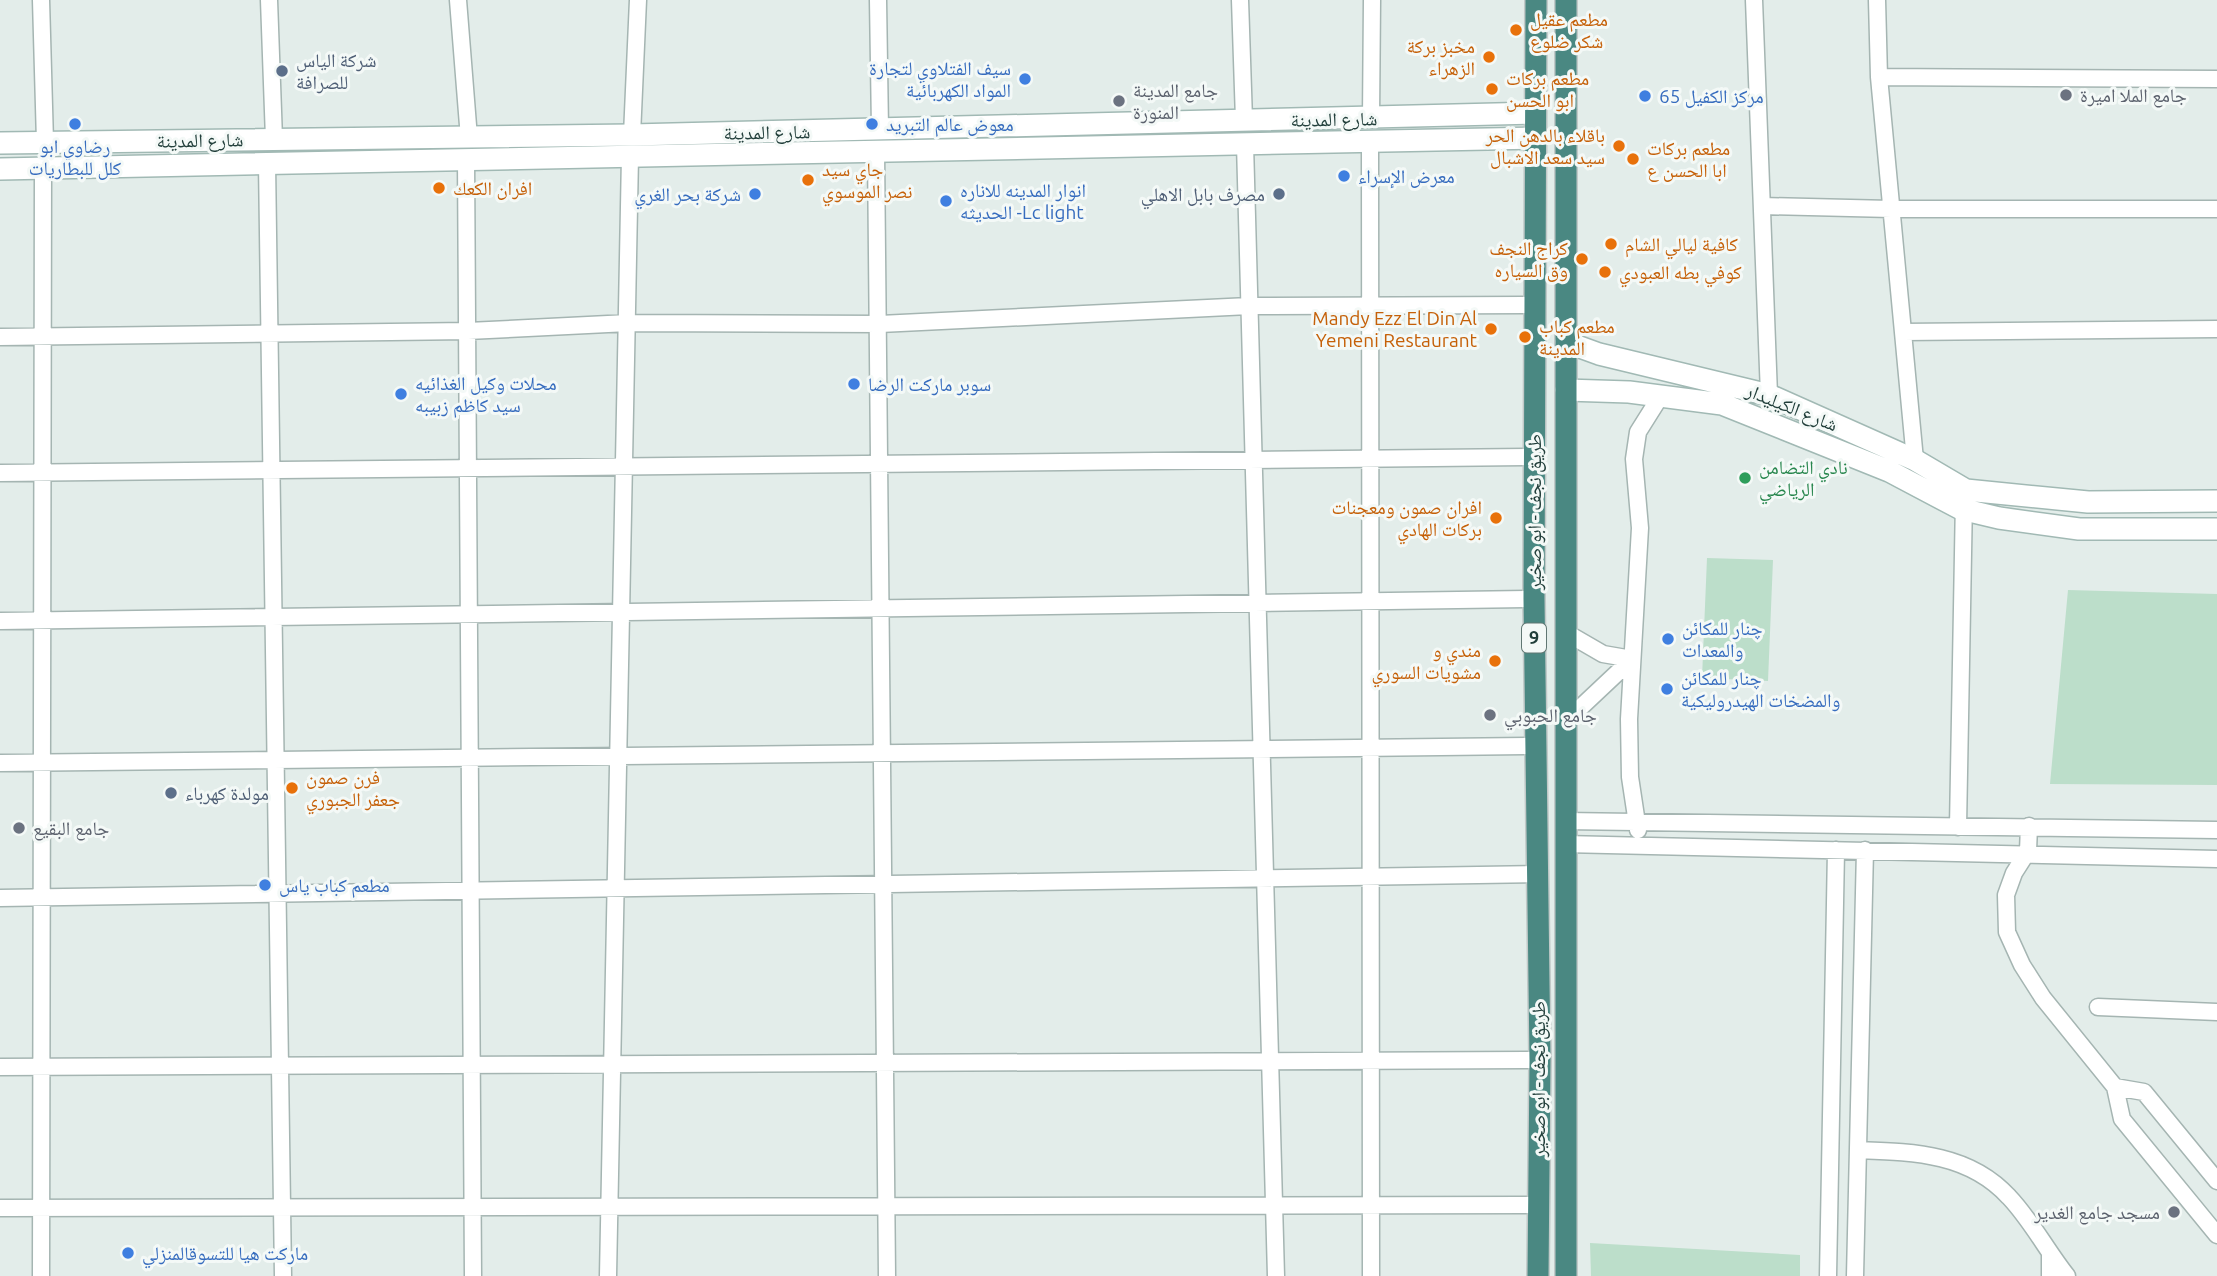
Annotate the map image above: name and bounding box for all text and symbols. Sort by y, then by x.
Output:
place label: مطعم عقيل شكر ضلوع [1530,8,1608,53]
marker: مطعم عقيل شكر ضلوع [1508,22,1524,38]
place label: مخبز بركة الزهراء [1407,35,1475,80]
place label: شركة الياس للصرافة [296,49,376,94]
marker: مخبز بركة الزهراء [1481,49,1497,65]
place label: سيف الفتلاوي لتجارة المواد الكهربائية [869,57,1011,102]
marker: شركة الياس للصرافة [274,63,290,79]
place label: مطعم بركات ابو الحسن [1506,67,1589,112]
marker: سيف الفتلاوي لتجارة المواد الكهربائية [1017,71,1033,87]
place label: جامع المدينة المنورة [1133,79,1218,124]
marker: مطعم بركات ابو الحسن [1484,81,1500,97]
place label: جامع الملا اميرة [2080,84,2187,108]
place label: مركز الكفيل 65 [1659,85,1764,108]
marker: جامع الملا اميرة [2058,87,2074,103]
marker: مركز الكفيل 65 [1637,88,1653,104]
marker: جامع المدينة المنورة [1111,93,1127,109]
street label: شارع المدينة [1291,107,1377,132]
place label: معوض عالم التبريد [886,113,1014,137]
marker: رضاوي ابو كلل للبطاريات [67,116,83,132]
marker: معوض عالم التبريد [864,116,880,132]
street label: شارع المدينة [724,120,810,145]
place label: باقلاء بالدهن الحر سيد سعد الاشبال [1485,124,1605,169]
street label: شارع المدينة [157,128,243,153]
place label: رضاوي ابو كلل للبطاريات [29,135,121,180]
place label: مطعم بركات ابا الحسن ع [1647,137,1730,182]
marker: باقلاء بالدهن الحر سيد سعد الاشبال [1611,138,1627,154]
marker: مطعم بركات ابا الحسن ع [1625,151,1641,167]
place label: جاي سيد نصر الموسوي [822,158,912,207]
place label: معرض الإسراء [1358,165,1455,189]
marker: معرض الإسراء [1336,168,1352,184]
marker: جاي سيد نصر الموسوي [800,172,816,188]
place label: افران الكعك [453,177,532,200]
place label: انوار المدينه للاناره الحديثه -Lc light [960,179,1086,223]
marker: افران الكعك [431,180,447,196]
place label: ِشركة بحر الغري [634,183,741,210]
place label: مصرف بابل الاهلي [1141,183,1265,210]
marker: ِشركة بحر الغري [747,186,763,202]
marker: مصرف بابل الاهلي [1271,186,1287,202]
marker: انوار المدينه للاناره الحديثه -Lc light [938,193,954,209]
place label: كافية ليالي الشام [1625,233,1738,260]
marker: كافية ليالي الشام [1603,236,1619,252]
place label: كراج النجف وق السياره [1489,237,1568,282]
marker: كراج النجف وق السياره [1574,251,1590,267]
place label: كوفي بطه العبودي [1619,261,1742,288]
marker: كوفي بطه العبودي [1597,264,1613,280]
place label: Mandy Ezz El Din Al Yemeni Restaurant [1312,307,1478,351]
place label: مطعم كباب المدينة [1539,315,1615,359]
marker: Mandy Ezz El Din Al Yemeni Restaurant [1483,321,1499,337]
marker: مطعم كباب المدينة [1517,329,1533,345]
place label: محلات وكيل الغذائيه سيد كاظم زبيبه [415,372,557,418]
place label: سوبر ماركت الرضا [868,373,991,396]
marker: سوبر ماركت الرضا [846,376,862,392]
street label: شارع الكيليدار [1742,378,1841,436]
marker: محلات وكيل الغذائيه سيد كاظم زبيبه [393,386,409,402]
street label: طريق نجف - ابو صخير [1523,434,1546,591]
place label: نادي التضامن الرياضي [1759,456,1848,505]
marker: نادي التضامن الرياضي [1737,470,1753,486]
place label: افران صمون ومعجنات بركات الهادي [1332,496,1482,545]
marker: افران صمون ومعجنات بركات الهادي [1488,510,1504,526]
place label: چنار للمكائن والمعدات [1682,617,1763,662]
road number: 9 [1522,624,1546,652]
marker: چنار للمكائن والمعدات [1660,631,1676,647]
place label: مندي و مشويات السوري [1371,639,1481,688]
marker: مندي و مشويات السوري [1487,653,1503,669]
place label: چنار للمكائن والمضخات الهيدروليكية [1681,667,1840,712]
marker: چنار للمكائن والمضخات الهيدروليكية [1659,681,1675,697]
place label: جامع الحبوبي [1504,704,1597,731]
marker: جامع الحبوبي [1482,707,1498,723]
place label: فرن صمون جعفر الجبوري [306,766,400,815]
marker: فرن صمون جعفر الجبوري [284,780,300,796]
place label: مولدة كهرباء [185,782,269,805]
marker: مولدة كهرباء [163,785,179,801]
place label: جامع البقيع [33,817,109,841]
marker: جامع البقيع [11,820,27,836]
place label: مطعم كباب ياس [279,874,390,898]
marker: مطعم كباب ياس [257,877,273,893]
street label: طريق نجف - ابو صخير [1527,1001,1550,1158]
place label: مسجد جامع الغدير [2033,1201,2160,1225]
marker: مسجد جامع الغدير [2166,1204,2182,1220]
place label: ماركت هيا للتسوقالمنزلي [142,1242,308,1269]
marker: ماركت هيا للتسوقالمنزلي [120,1245,136,1261]

